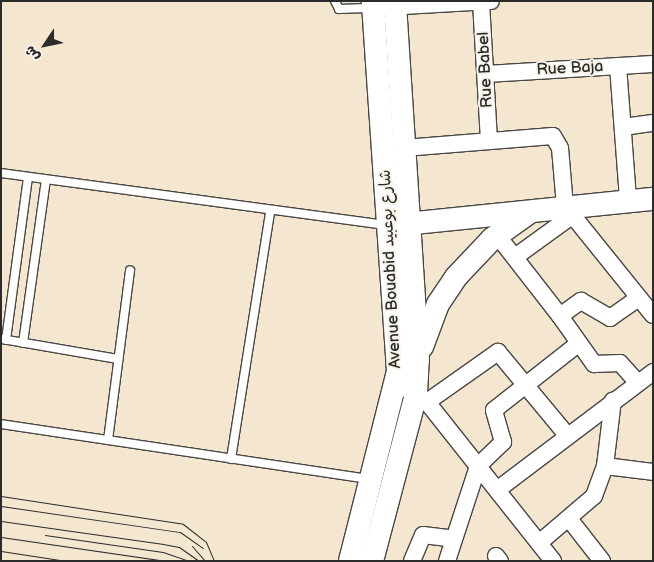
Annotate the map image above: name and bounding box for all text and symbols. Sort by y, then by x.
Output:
north arrow [20,20,70,70]
street label: Rue Babel [474,31,498,109]
text: ش [21,43,44,65]
street label: Rue Baja [536,58,604,80]
street label: Avenue Bouabid شارع بوعبيد [376,169,406,369]

